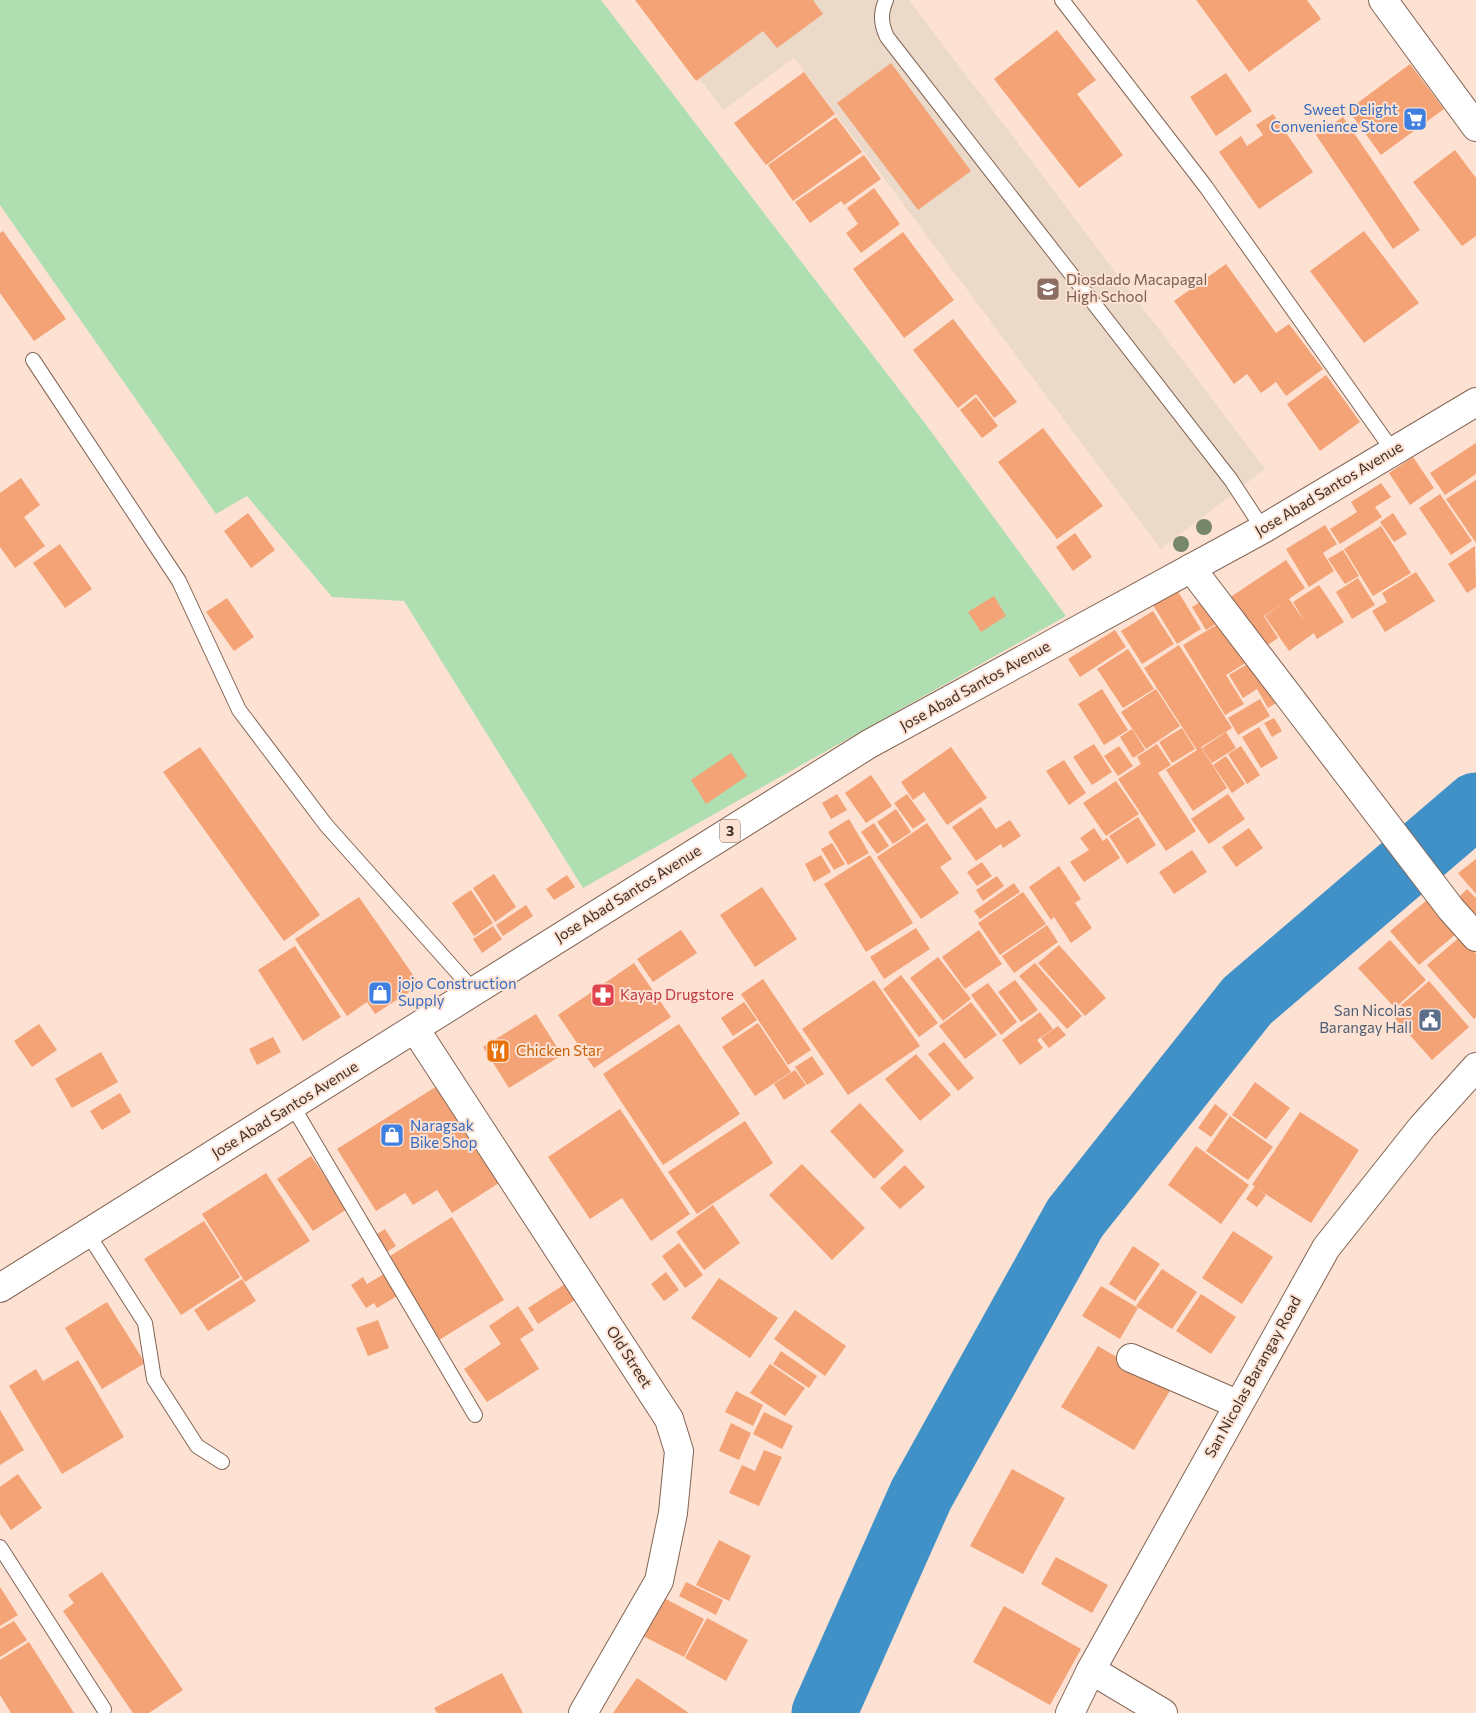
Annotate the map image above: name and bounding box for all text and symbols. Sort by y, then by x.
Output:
place label: Sweet Delight Convenience Store [1271,100,1398,135]
supermarket icon: Sweet Delight Convenience Store [1402,106,1428,132]
place label: Diosdado Macapagal High School [1066,270,1207,305]
school or university icon: Diosdado Macapagal High School [1035,276,1061,302]
street label: Jose Abad Santos Avenue [1251,437,1406,539]
street label: Jose Abad Santos Avenue [896,636,1053,734]
road number: 3 [720,819,740,842]
street label: Jose Abad Santos Avenue [551,841,704,946]
place label: jojo Construction Supply [398,974,517,1009]
shop icon: jojo Construction Supply [367,980,393,1006]
pharmacy icon: Kayap Drugstore [590,982,616,1008]
place label: Kayap Drugstore [620,985,734,1003]
place label: San Nicolas Barangay Hall [1319,1001,1412,1036]
public building icon: San Nicolas Barangay Hall [1417,1007,1443,1033]
restaurant icon: Chicken Star [485,1038,511,1064]
place label: Chicken Star [516,1041,602,1059]
street label: Jose Abad Santos Avenue [208,1057,361,1162]
place label: Naragsak Bike Shop [410,1116,477,1151]
shop icon: Naragsak Bike Shop [379,1122,405,1148]
street label: San Nicolas Barangay Road [1200,1292,1304,1461]
street label: Old Street [603,1322,656,1391]

